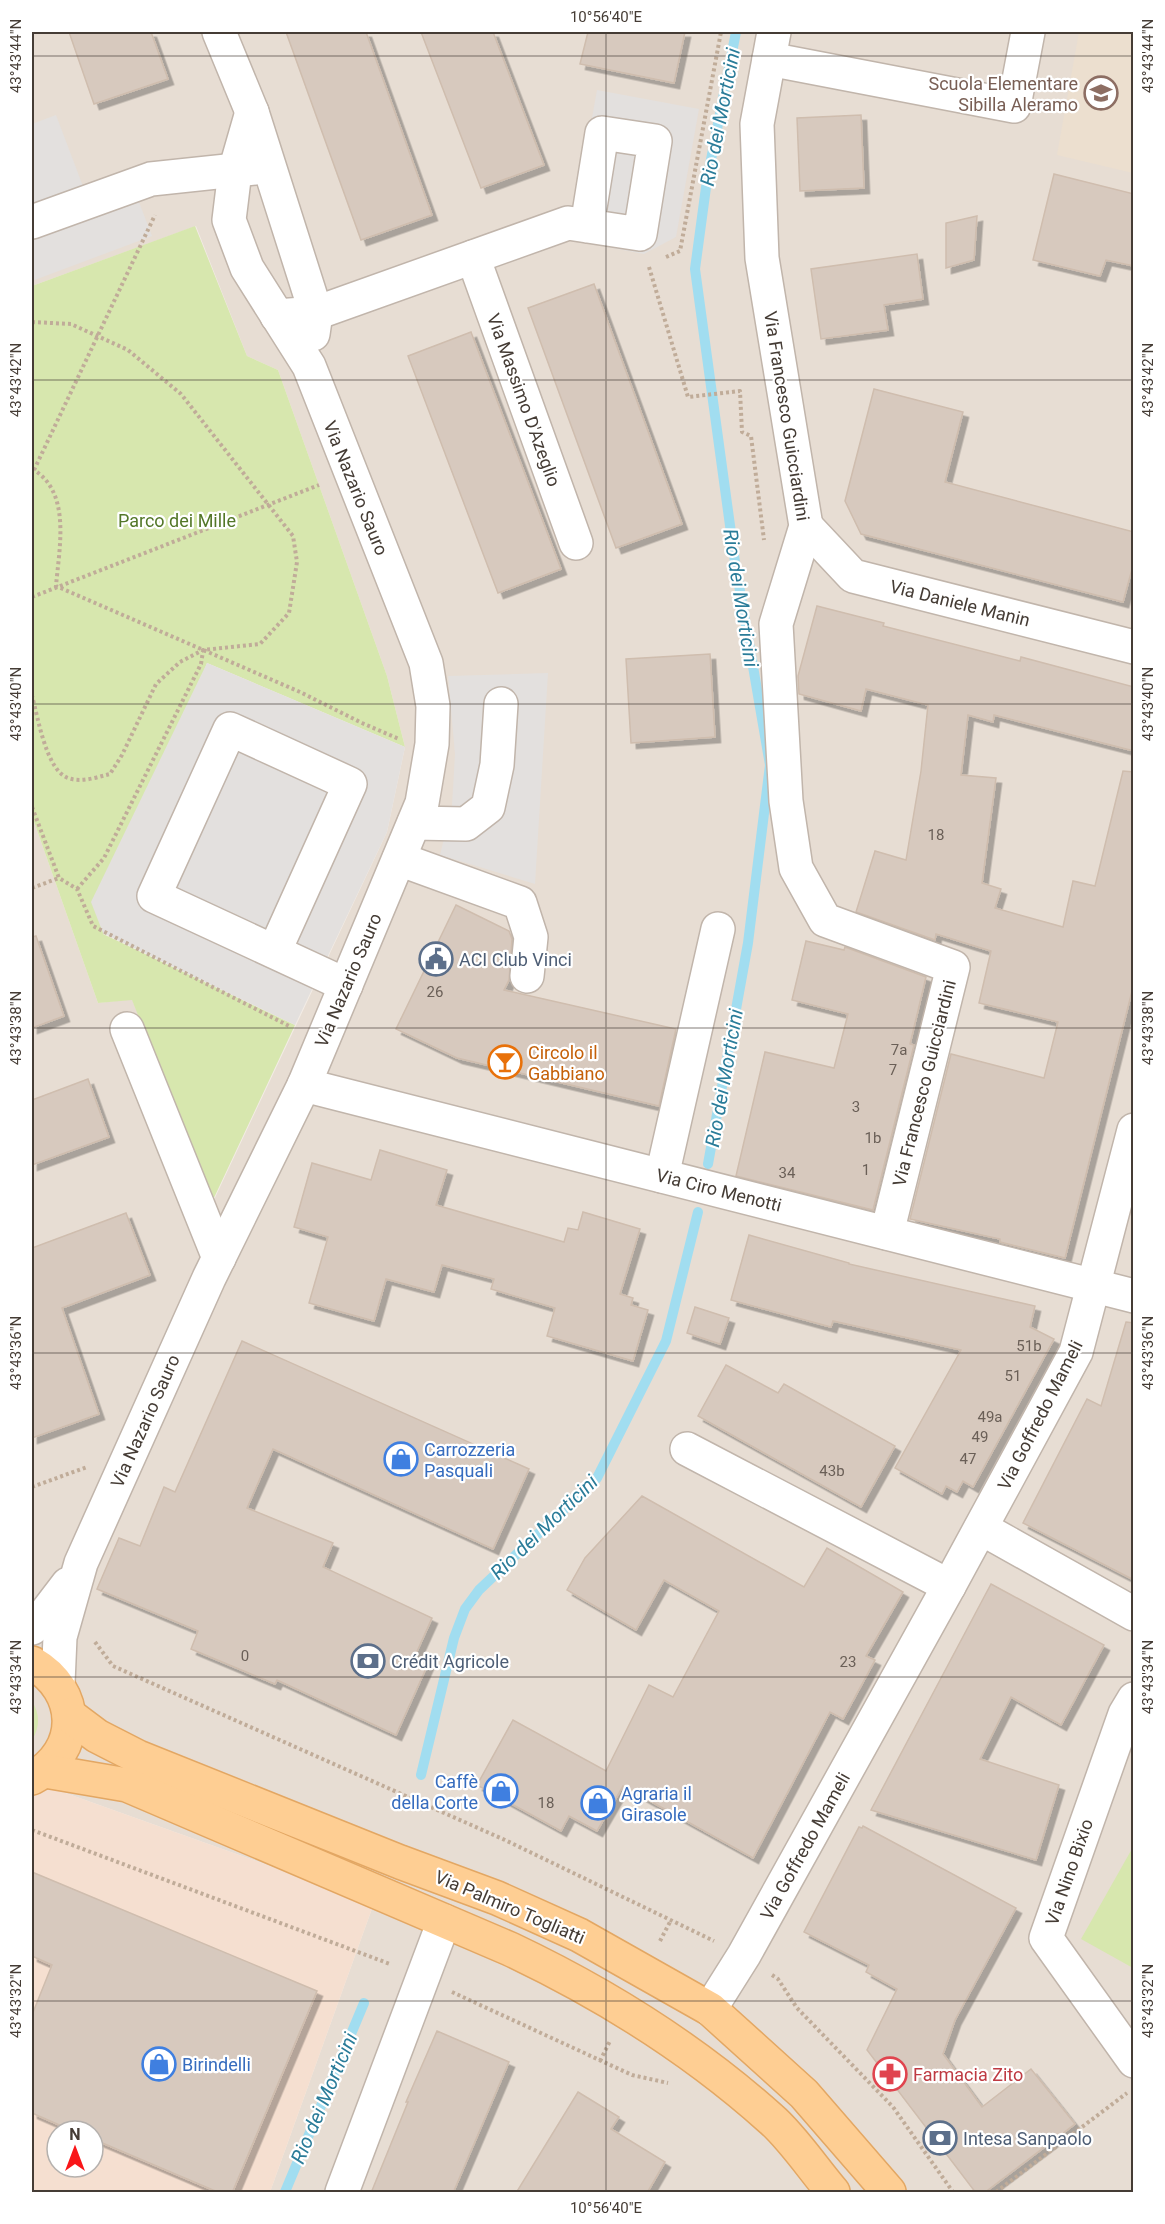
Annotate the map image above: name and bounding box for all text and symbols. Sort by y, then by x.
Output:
text: 10°56'40"E [570,8,643,26]
text: 43°43'44"N [7,19,25,93]
text: 43°43'44"N [1139,19,1157,93]
water label: Rio dei Morticini [695,46,745,188]
place label: Scuola Elementare Sibilla Aleramo [928,73,1078,115]
school or university icon: Scuola Elementare Sibilla Aleramo [1083,75,1119,111]
street label: Via Francesco Guicciardini [760,310,814,522]
street label: Via Massimo D'Azeglio [483,311,565,489]
text: 43°43'42"N [7,343,25,417]
text: 43°43'42"N [1139,343,1157,417]
street label: Via Nazario Sauro [319,418,393,558]
park label: Parco dei Mille [118,510,236,531]
water label: Rio dei Morticini [718,527,764,669]
street label: Via Daniele Manin [888,575,1032,631]
text: 43°43'40"N [7,667,25,741]
text: 43°43'40"N [1139,667,1157,741]
house number: 18 [928,826,944,844]
street label: Via Nazario Sauro [310,910,386,1050]
public building icon: ACI Club Vinci [418,941,454,977]
place label: ACI Club Vinci [459,949,572,970]
street label: Via Francesco Guicciardini [888,978,960,1188]
house number: 26 [427,983,443,1001]
text: 43°43'38"N [7,991,25,1065]
text: 43°43'38"N [1139,991,1157,1065]
water label: Rio dei Morticini [700,1007,748,1149]
house number: 7a [891,1041,907,1059]
place label: Circolo il Gabbiano [528,1042,605,1084]
bar icon: Circolo il Gabbiano [487,1044,523,1080]
house number: 7 [889,1061,897,1079]
house number: 3 [852,1098,860,1116]
house number: 1b [865,1129,881,1147]
house number: 1 [862,1161,870,1179]
street label: Via Ciro Menotti [654,1164,784,1216]
house number: 34 [779,1164,796,1182]
text: 43°43'36"N [7,1316,25,1390]
text: 43°43'36"N [1139,1316,1157,1390]
street label: Via Goffredo Mameli [993,1337,1087,1493]
house number: 51b [1016,1337,1042,1355]
street label: Via Nazario Sauro [106,1351,184,1491]
house number: 51 [1005,1367,1021,1385]
house number: 49a [977,1408,1003,1426]
house number: 49 [972,1428,988,1446]
place label: Carrozzeria Pasquali [424,1439,515,1481]
shop icon: Carrozzeria Pasquali [383,1441,419,1477]
house number: 47 [960,1450,976,1468]
house number: 43b [819,1462,845,1480]
water label: Rio dei Morticini [485,1470,603,1584]
text: 43°43'34"N [7,1640,25,1714]
text: 43°43'34"N [1139,1640,1157,1714]
bank icon: Crédit Agricole [350,1643,386,1679]
house number: 0 [241,1647,249,1665]
place label: Crédit Agricole [391,1651,509,1672]
house number: 23 [840,1653,856,1671]
street label: Via Goffredo Mameli [756,1769,854,1923]
place label: Caffè della Corte [391,1771,478,1813]
shop icon: Caffè della Corte [483,1773,519,1809]
place label: Agraria il Girasole [621,1783,692,1825]
shop icon: Agraria il Girasole [580,1785,616,1821]
house number: 18 [538,1794,554,1812]
street label: Via Nino Bixio [1041,1816,1097,1928]
street label: Via Palmiro Togliatti [432,1866,588,1948]
text: 43°43'32"N [7,1964,25,2038]
text: 43°43'32"N [1139,1964,1157,2038]
water label: Rio dei Morticini [286,2029,362,2167]
shop icon: Birindelli [141,2046,177,2082]
place label: Birindelli [182,2054,251,2075]
pharmacy icon: Farmacia Zito [872,2056,908,2092]
place label: Farmacia Zito [913,2064,1023,2085]
north arrow [45,2119,105,2179]
bank icon: Intesa Sanpaolo [922,2120,958,2156]
text: N [69,2125,81,2144]
place label: Intesa Sanpaolo [963,2128,1092,2149]
text: 10°56'40"E [570,2199,643,2217]

